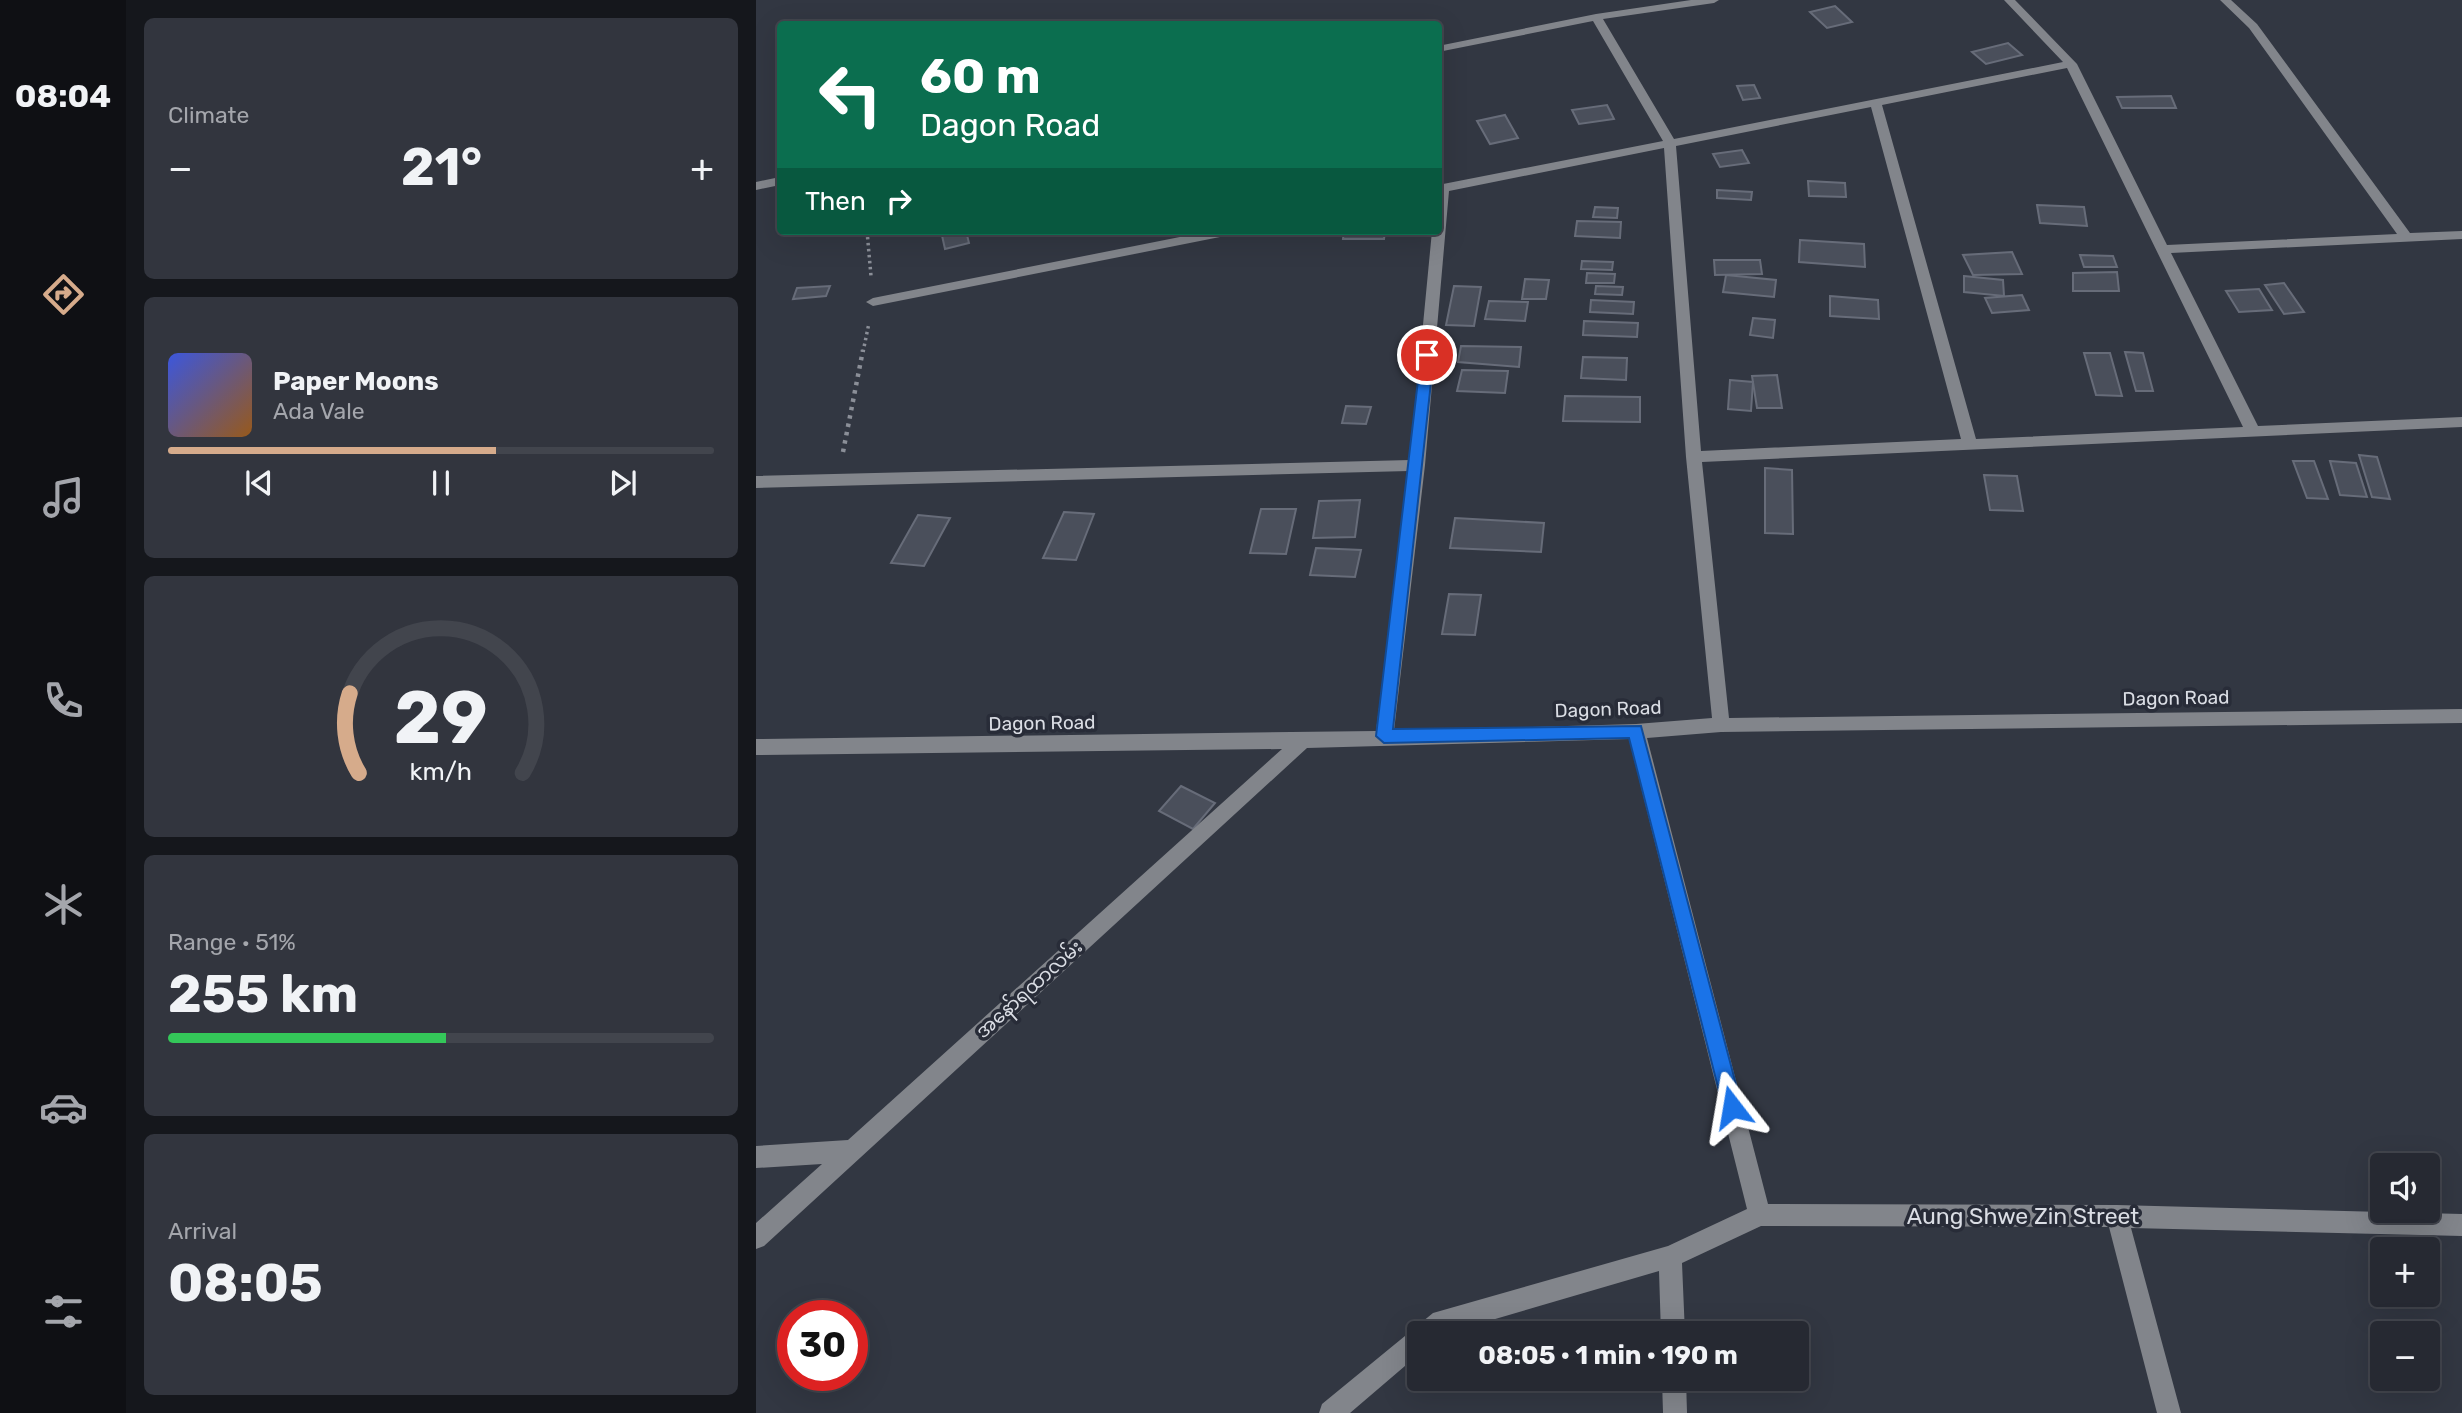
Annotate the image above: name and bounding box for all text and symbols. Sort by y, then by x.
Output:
text: 60 m [920,47,1041,105]
icon: left [805,49,896,140]
text: 08:04 [15,77,111,115]
text: Climate [168,101,249,129]
text: Dagon Road [920,106,1100,144]
text: 21° [401,136,482,198]
text: − [168,145,193,191]
text: + [690,145,714,191]
icon: right [880,182,918,220]
text: Then [805,186,866,217]
icon: directions [39,270,88,319]
pin [1397,325,1457,385]
icon: arrive [1408,336,1446,374]
text: Paper Moons [273,366,439,397]
text: Ada Vale [273,397,365,425]
icon: previous [240,464,278,502]
icon: pause [422,464,460,502]
icon: next [604,464,642,502]
icon: music [39,473,88,522]
text: 29 [394,675,488,761]
icon: phone [39,676,88,725]
street label: Dagon Road [2122,686,2230,710]
street label: Dagon Road [1554,696,1662,722]
street label: Dagon Road [988,711,1096,735]
text: km/h [410,756,472,785]
icon: climate [39,880,88,929]
text: Range · 51% [168,928,296,956]
street label: အနော်ရထာလမ်း [969,933,1090,1046]
text: 255 km [168,963,358,1025]
position arrow [1695,1070,1769,1144]
icon: car [39,1083,88,1132]
map controls [2370,1153,2440,1391]
button: sound [2370,1153,2440,1223]
street label: Aung Shwe Zin Street [1907,1202,2139,1230]
text: Arrival [168,1217,237,1245]
button: + [2370,1237,2440,1307]
text: 08:05 [168,1252,323,1314]
icon: filters [39,1287,88,1336]
speed limit sign: 30 [777,1300,868,1391]
button: − [2370,1321,2440,1391]
text: 08:05 · 1 min · 190 m [1478,1340,1738,1371]

